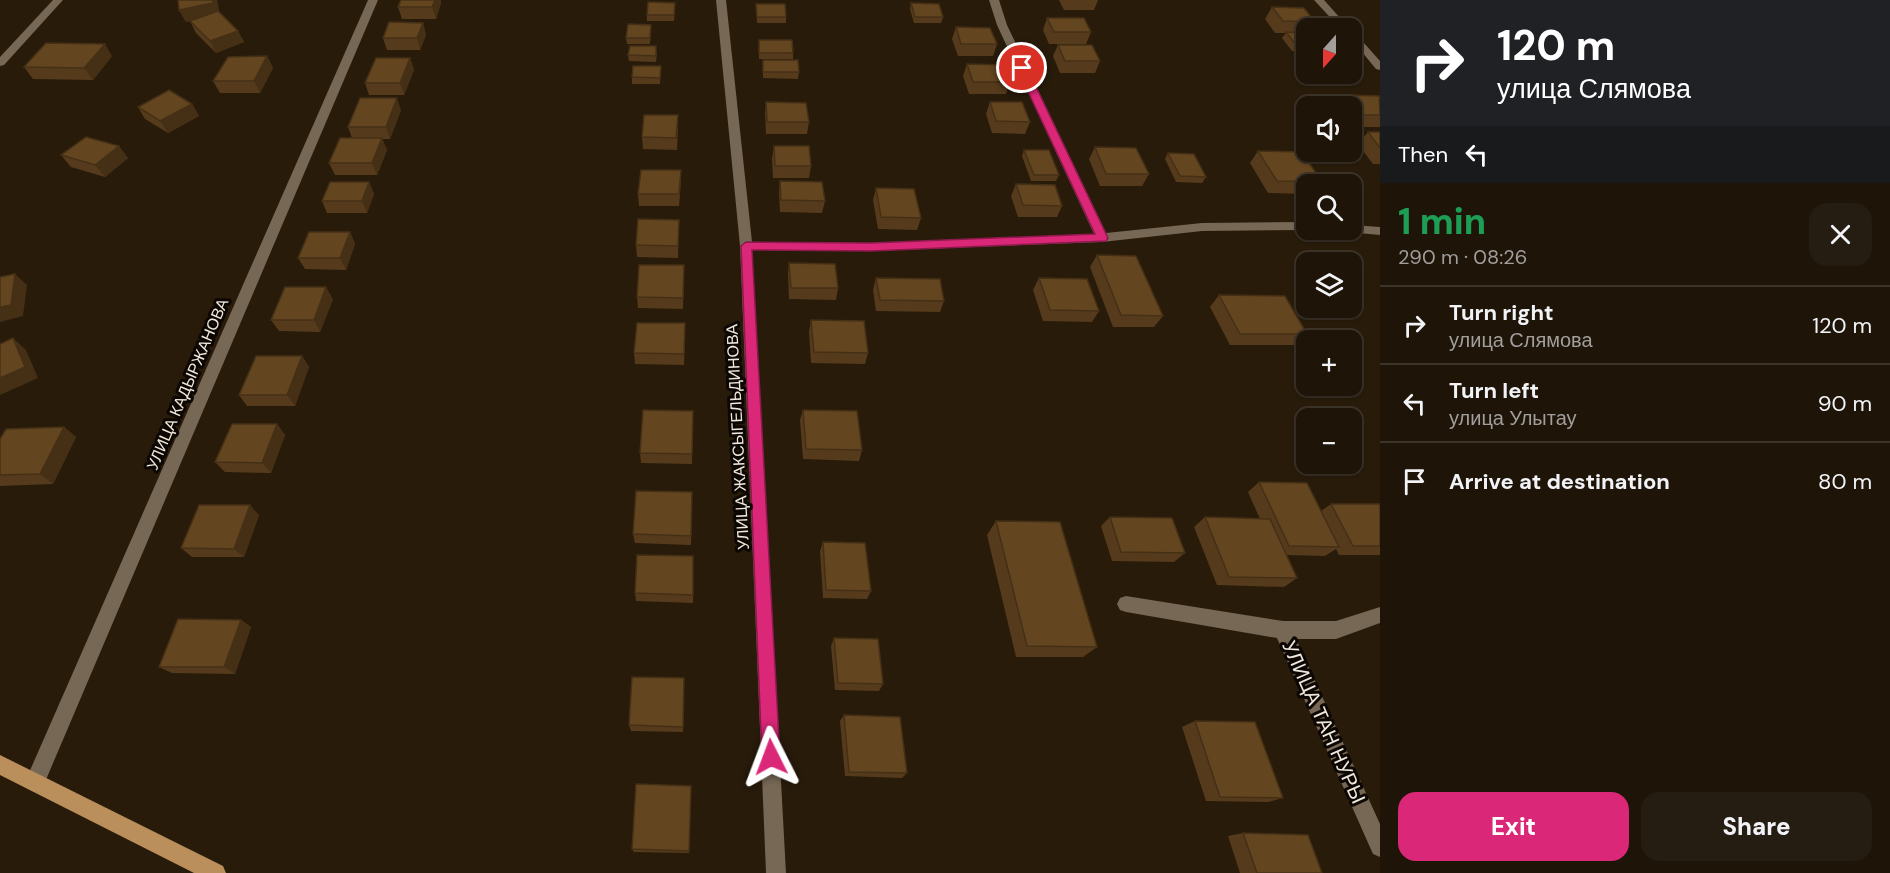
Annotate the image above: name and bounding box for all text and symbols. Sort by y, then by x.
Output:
north arrow [1296,18,1362,84]
map controls [1296,18,1362,474]
text: 120 m [1497,18,1615,73]
icon: right [1398,24,1476,102]
pin [996,42,1047,93]
icon: arrive [1005,51,1038,84]
text: улица Слямова [1497,71,1691,106]
button: sound [1296,96,1362,162]
icon: left [1460,138,1493,171]
text: Then [1398,140,1448,169]
button: search [1296,174,1362,240]
text: 1 min [1398,198,1486,245]
button: close [1809,203,1872,266]
text: 290 m · 08:26 [1398,244,1527,270]
button: layers [1296,252,1362,318]
street label: УЛИЦА КАДЫРЖАНОВА [142,295,233,473]
text: Turn right [1449,298,1554,327]
icon: right [1398,309,1431,342]
text: 120 m [1812,311,1872,340]
street label: УЛИЦА ЖАКСЫГЕЛЬДИНОВА [721,323,754,550]
text: улица Слямова [1449,327,1593,353]
button: + [1296,330,1362,396]
text: Turn left [1449,376,1539,405]
icon: left [1398,387,1431,420]
text: 90 m [1818,389,1872,418]
text: улица Улытау [1449,405,1577,431]
button: − [1296,408,1362,474]
icon: arrive [1398,465,1431,498]
text: Arrive at destination [1449,467,1670,496]
text: 80 m [1818,467,1872,496]
street label: УЛИЦА ТАН НУРЫ [1276,636,1372,808]
position arrow [739,725,803,789]
button: Exit [1398,792,1629,861]
button: Share [1641,792,1872,861]

